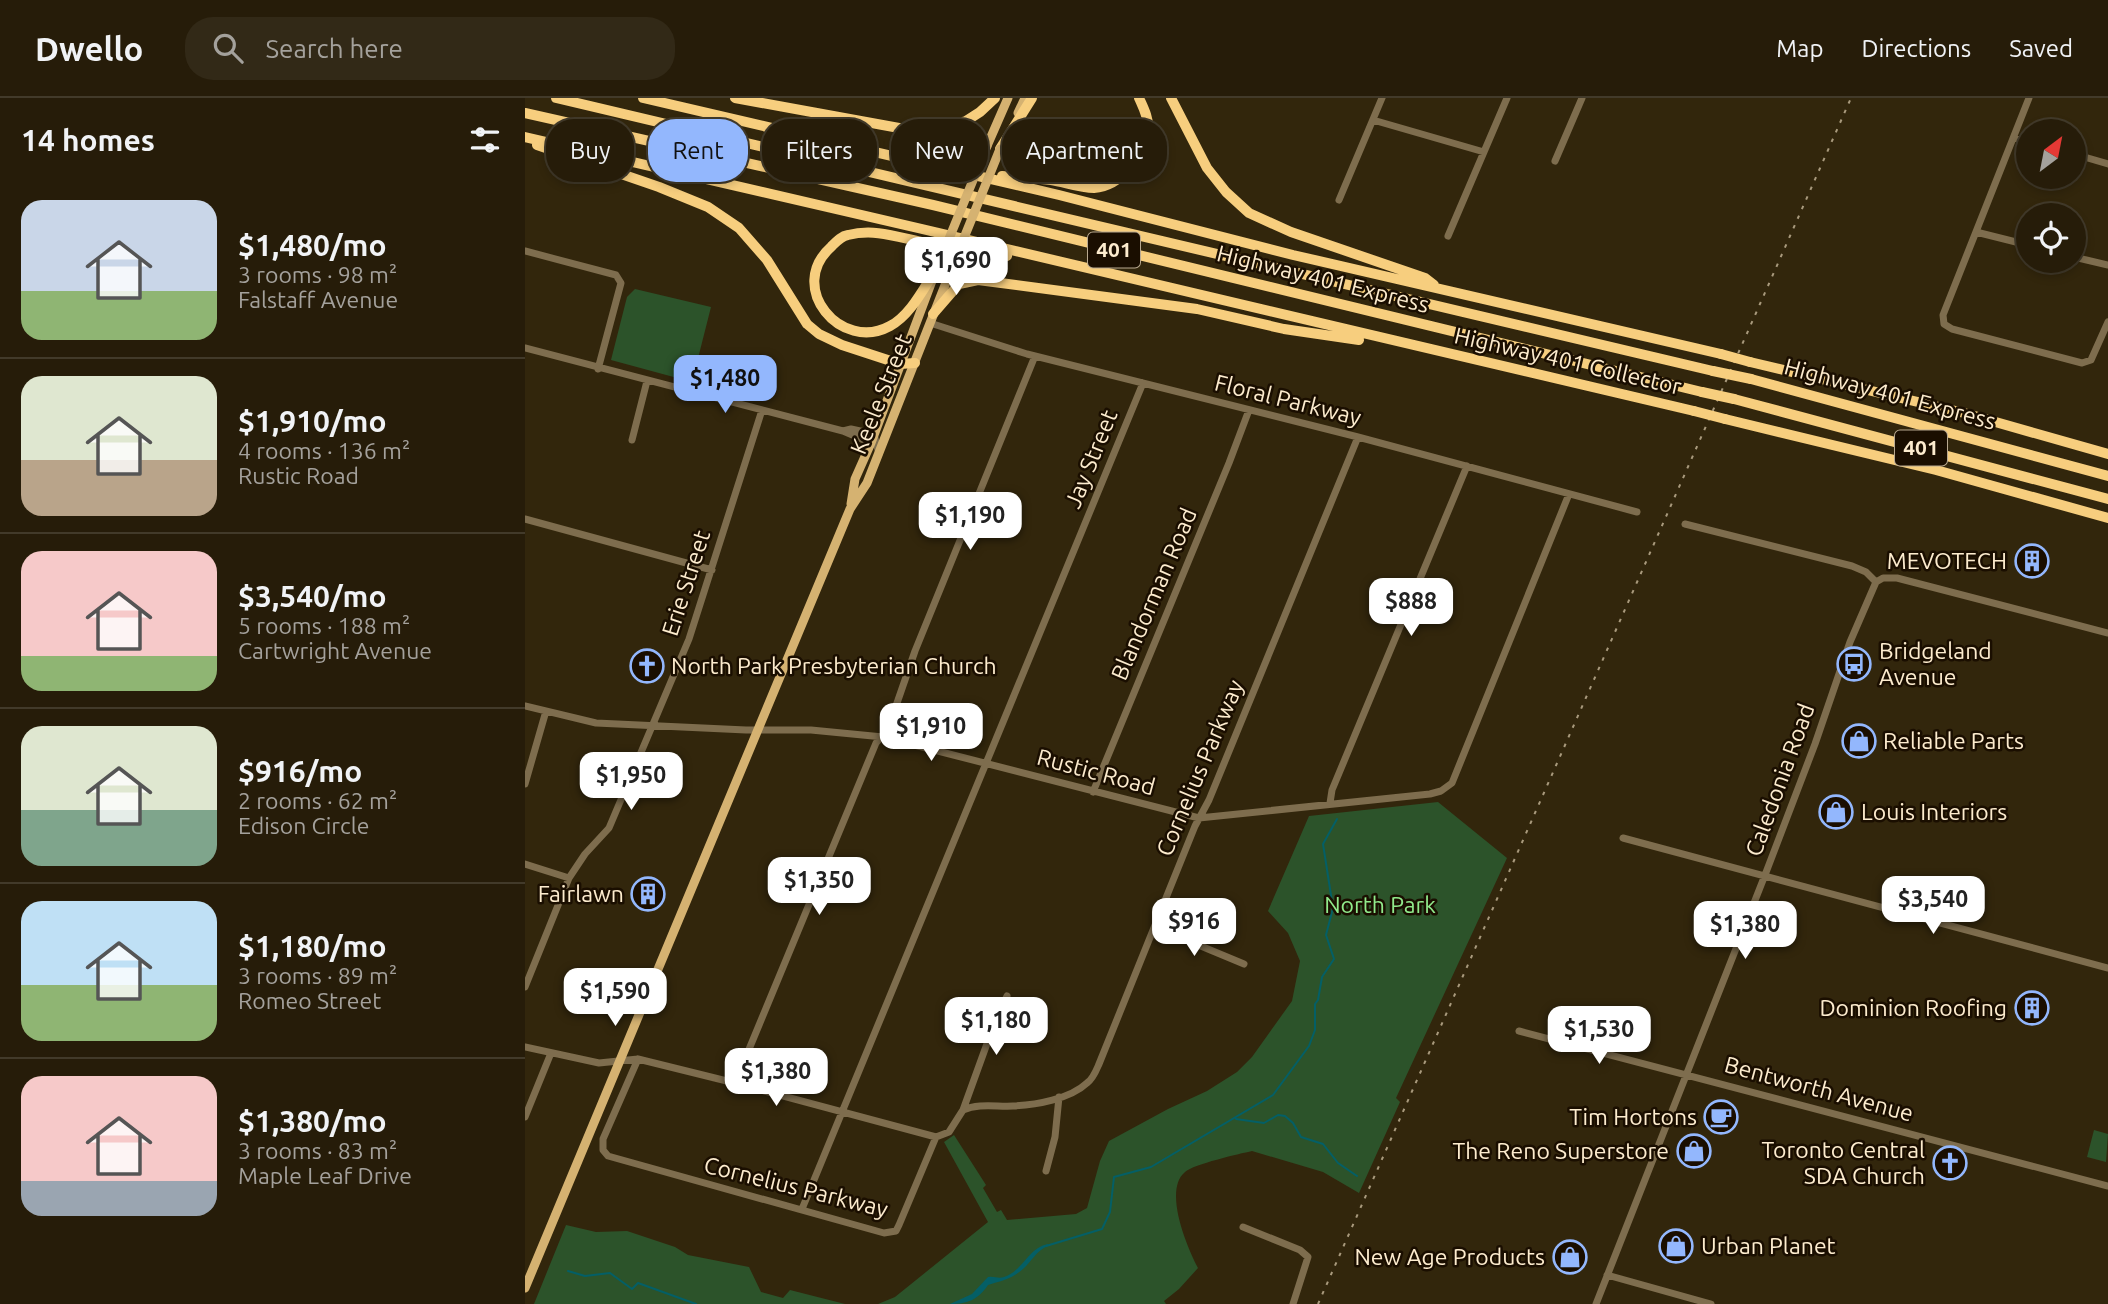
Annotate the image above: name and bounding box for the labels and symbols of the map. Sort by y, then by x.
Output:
north arrow [2016,119,2086,189]
road number: 401 [1088,232,1140,268]
pin: $1,690 [899,238,1013,297]
street label: Highway 401 Express [1214,240,1432,317]
street label: Highway 401 Collector [1452,322,1684,399]
street label: Keele Street [845,330,916,458]
street label: Highway 401 Express [1782,353,1999,434]
pin: $1,480 [668,356,782,415]
street label: Floral Parkway [1212,369,1364,430]
street label: Jay Street [1060,406,1122,512]
road number: 401 [1895,430,1947,466]
pin: $1,190 [913,492,1027,552]
street label: Blandorman Road [1106,504,1201,684]
street label: Erie Street [657,527,714,639]
building icon: MEVOTECH [2013,542,2051,580]
place label: MEVOTECH [1887,548,2007,573]
pin: $888 [1370,578,1452,638]
place label: Bridgeland Avenue [1879,638,1992,689]
bus stop icon: Bridgeland Avenue [1835,645,1873,683]
church icon: North Park Presbyterian Church [628,647,666,685]
place label: North Park Presbyterian Church [671,653,997,678]
street label: Cornelius Parkway [1151,676,1248,859]
street label: Caledonia Road [1740,700,1819,859]
pin: $1,910 [874,704,988,763]
shop icon: Reliable Parts [1840,722,1878,760]
place label: Reliable Parts [1883,728,2024,753]
street label: Rustic Road [1034,744,1158,799]
pin: $1,950 [574,752,688,812]
shop icon: Louis Interiors [1817,793,1855,831]
place label: Louis Interiors [1861,799,2007,824]
pin: $1,350 [762,858,876,917]
building icon: Fairlawn [629,875,667,913]
pin: $3,540 [1876,876,1990,936]
place label: Fairlawn [538,881,624,906]
park label: North Park [1324,892,1436,917]
pin: $916 [1153,898,1235,958]
pin: $1,380 [1688,902,1802,961]
pin: $1,590 [558,968,672,1028]
building icon: Dominion Roofing [2013,989,2051,1027]
place label: Dominion Roofing [1819,995,2007,1020]
pin: $1,180 [939,998,1053,1057]
pin: $1,530 [1542,1006,1656,1066]
pin: $1,380 [719,1048,833,1108]
street label: Bentworth Avenue [1722,1051,1916,1126]
cafe icon: Tim Hortons [1702,1098,1740,1136]
place label: Tim Hortons [1569,1104,1697,1129]
shop icon: The Reno Superstore [1675,1132,1713,1170]
place label: Toronto Central SDA Church [1761,1137,1925,1188]
place label: The Reno Superstore [1452,1138,1669,1163]
church icon: Toronto Central SDA Church [1931,1144,1969,1182]
street label: Cornelius Parkway [702,1152,891,1221]
shop icon: Urban Planet [1657,1227,1695,1265]
place label: Urban Planet [1701,1233,1836,1258]
shop icon: New Age Products [1551,1238,1589,1276]
place label: New Age Products [1354,1244,1545,1269]

